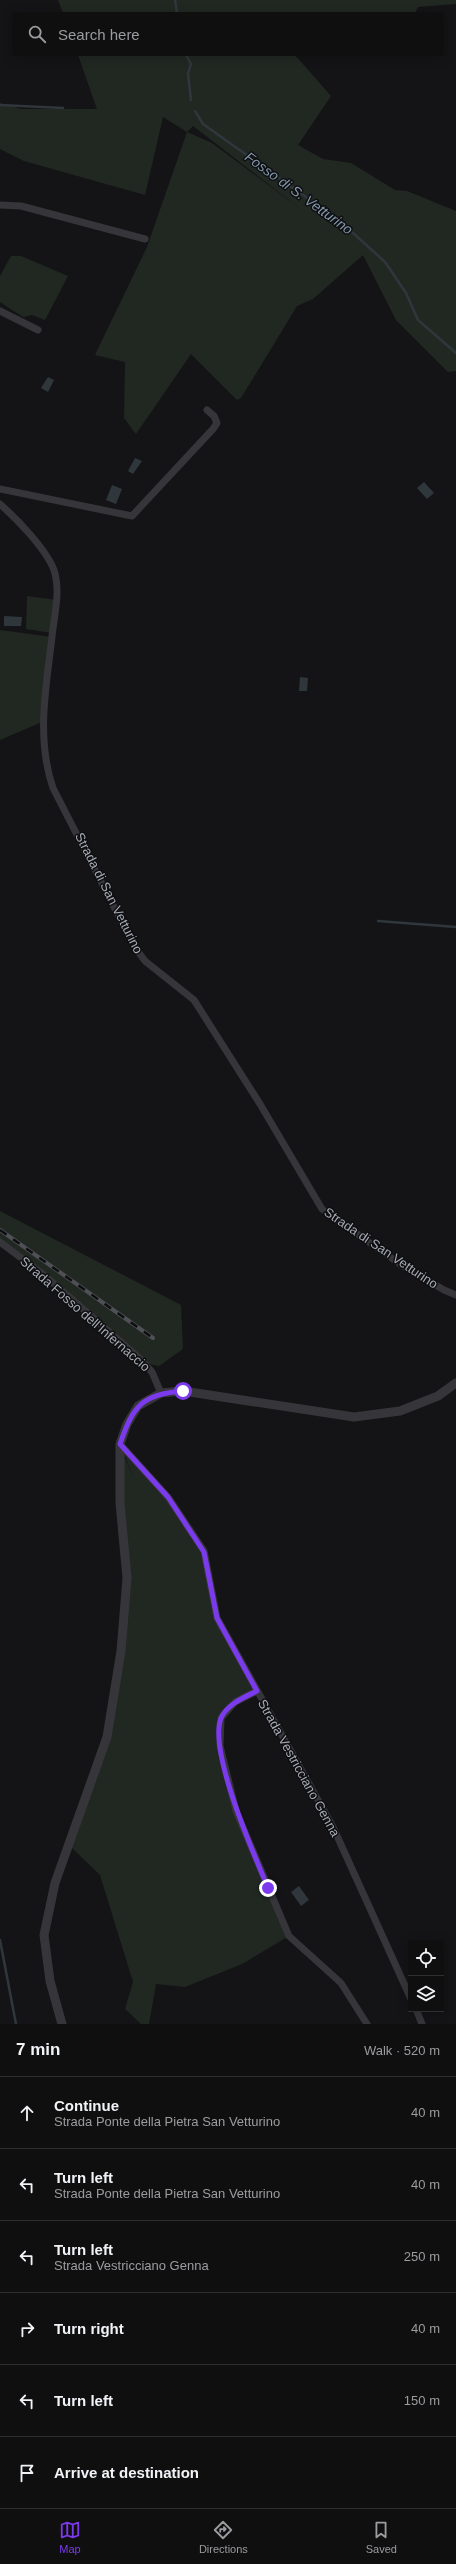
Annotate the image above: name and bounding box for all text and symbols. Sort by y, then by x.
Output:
search box [12,12,444,56]
icon: search [26,23,48,45]
text: Search here [58,26,140,43]
water label: Fosso di S. Vetturino [242,148,356,238]
street label: Strada di San Vetturino [72,830,146,956]
street label: Strada di San Vetturino [321,1204,441,1292]
street label: Strada Fosso dell'Infernaccio [17,1253,153,1375]
route start [174,1382,192,1400]
street label: Strada Vestricciano Genna [255,1697,343,1840]
route end [259,1879,277,1897]
map controls [408,1940,444,2012]
button: locate [408,1940,444,1976]
button: layers [408,1976,444,2012]
text: 7 min [16,2040,60,2059]
text: Walk · 520 m [364,2043,440,2058]
text: Continue [54,2097,119,2114]
icon: ahead [16,2102,38,2124]
text: 40 m [411,2105,440,2120]
text: Strada Ponte della Pietra San Vetturino [54,2114,280,2129]
text: Turn left [54,2169,113,2186]
icon: left [16,2174,38,2196]
text: 40 m [411,2177,440,2192]
text: Strada Ponte della Pietra San Vetturino [54,2186,280,2201]
text: Turn left [54,2241,113,2258]
icon: left [16,2246,38,2268]
text: 250 m [404,2249,440,2264]
text: Strada Vestricciano Genna [54,2258,209,2273]
icon: right [16,2318,38,2340]
text: Turn right [54,2320,124,2337]
text: 40 m [411,2321,440,2336]
icon: left [16,2390,38,2412]
text: Turn left [54,2392,113,2409]
text: 150 m [404,2393,440,2408]
icon: arrive [16,2462,38,2484]
text: Arrive at destination [54,2464,199,2481]
tab: Map [59,2519,81,2555]
tab: Directions [199,2519,248,2555]
tab: Saved [366,2519,397,2555]

